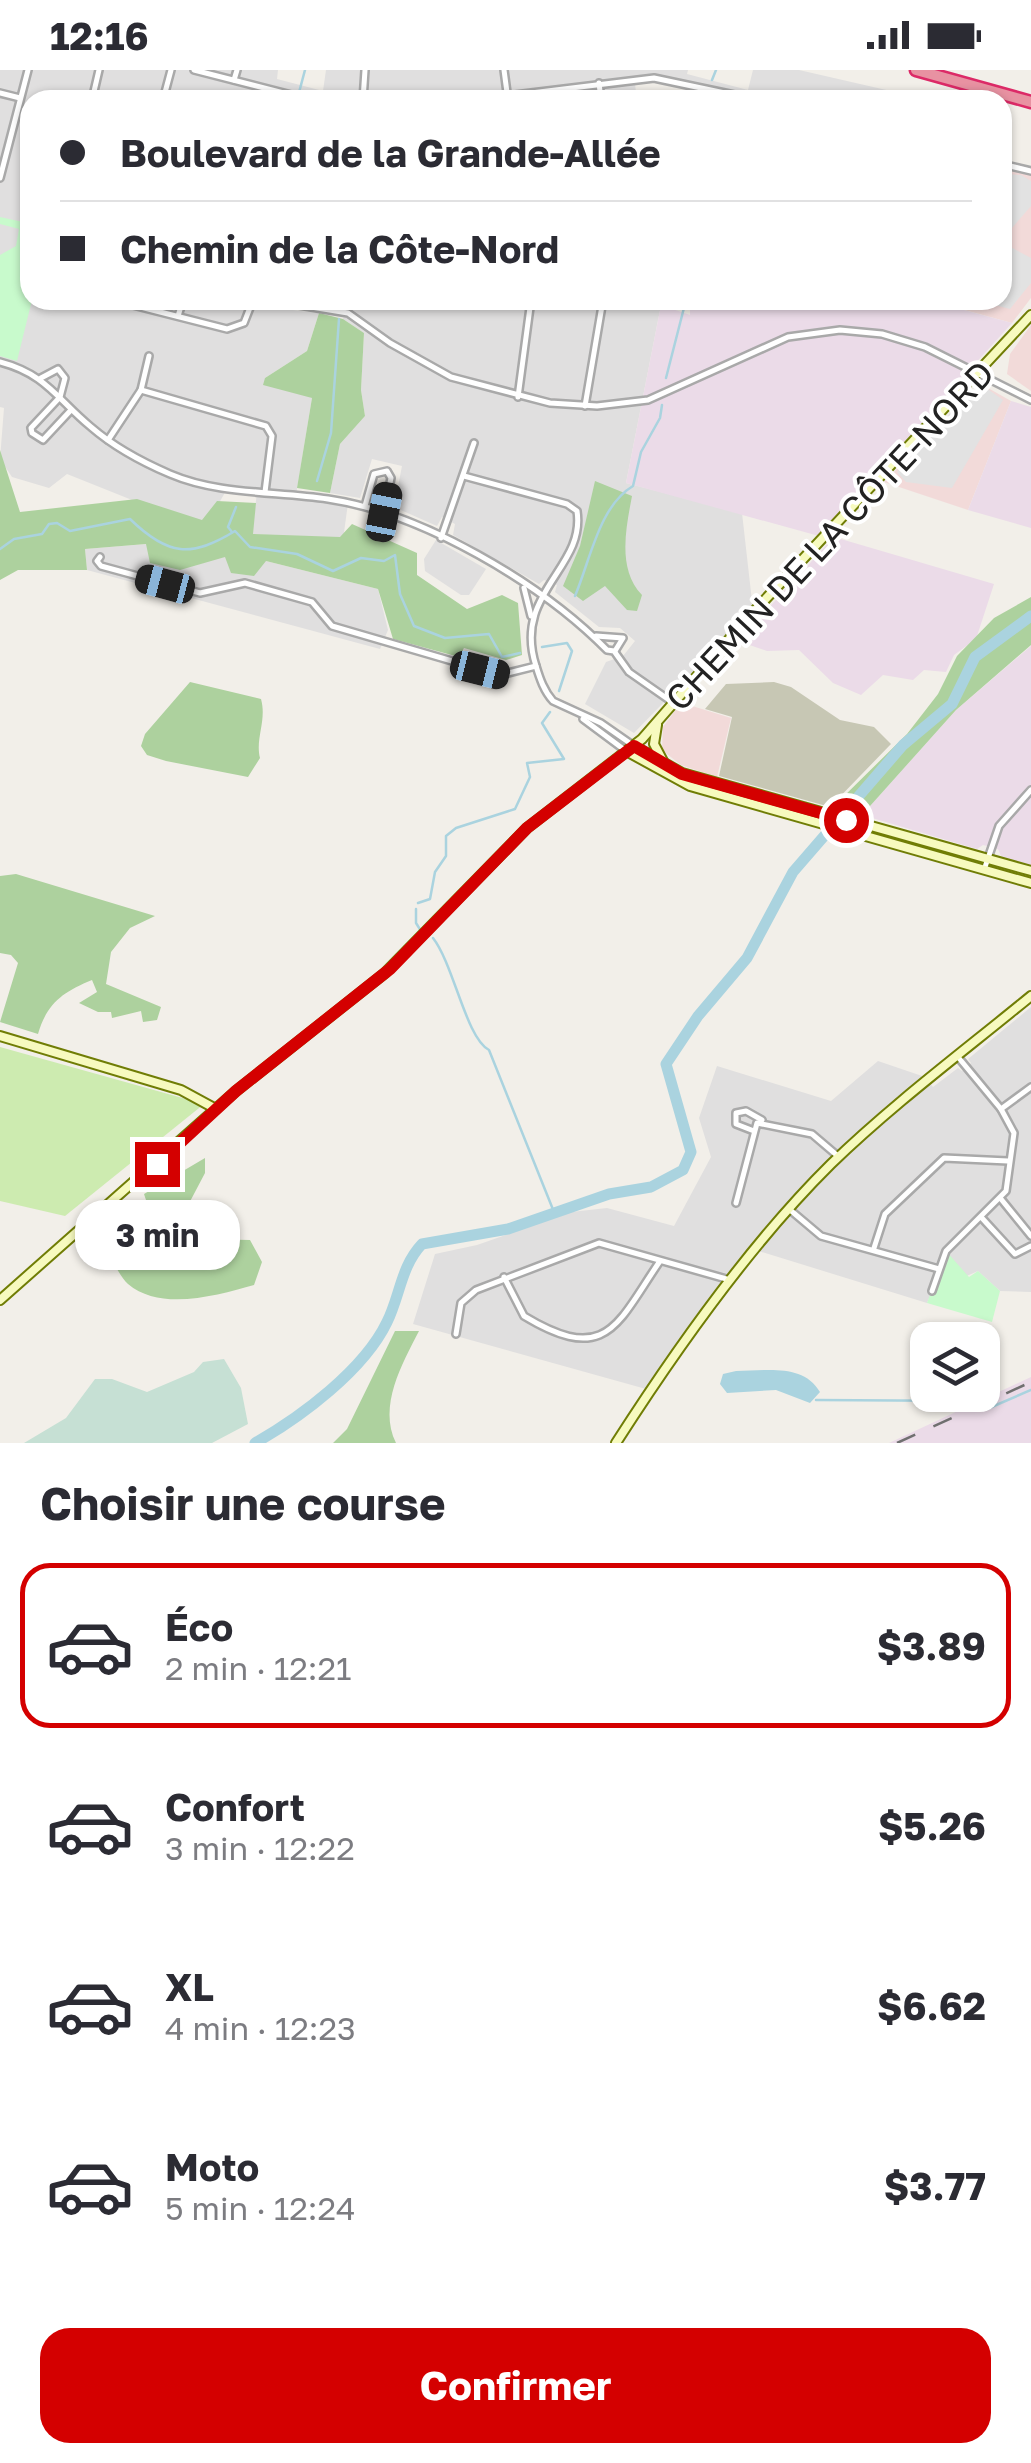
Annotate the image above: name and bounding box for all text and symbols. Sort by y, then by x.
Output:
text: 12:16 [50,13,149,58]
text: Boulevard de la Grande-Allée [120,130,661,175]
text: Chemin de la Côte-Nord [120,226,559,271]
street label: CHEMIN DE LA CÔTE-NORD [656,352,1002,719]
car [364,480,404,544]
car [132,562,198,606]
car [447,648,513,692]
route start [824,798,869,843]
route end [135,1142,180,1187]
callout: 3 min [74,1199,240,1269]
text: 3 min [116,1216,199,1254]
map controls [910,1322,1000,1412]
button: layers [910,1322,1000,1412]
text: Choisir une course [40,1476,446,1530]
icon: car [45,1601,135,1691]
text: Éco [165,1604,233,1649]
text: $3.89 [877,1623,986,1668]
text: 2 min · 12:21 [165,1649,352,1687]
icon: car [45,1781,135,1871]
text: Confort [165,1784,305,1829]
text: $5.26 [878,1803,986,1848]
text: 3 min · 12:22 [165,1829,355,1867]
icon: car [45,1961,135,2051]
text: XL [165,1964,214,2009]
text: $6.62 [877,1983,986,2028]
text: 4 min · 12:23 [165,2009,356,2047]
icon: car [45,2141,135,2231]
text: Moto [165,2144,259,2189]
text: $3.77 [884,2163,986,2208]
text: 5 min · 12:24 [165,2189,356,2227]
button: Confirmer [40,2328,991,2443]

